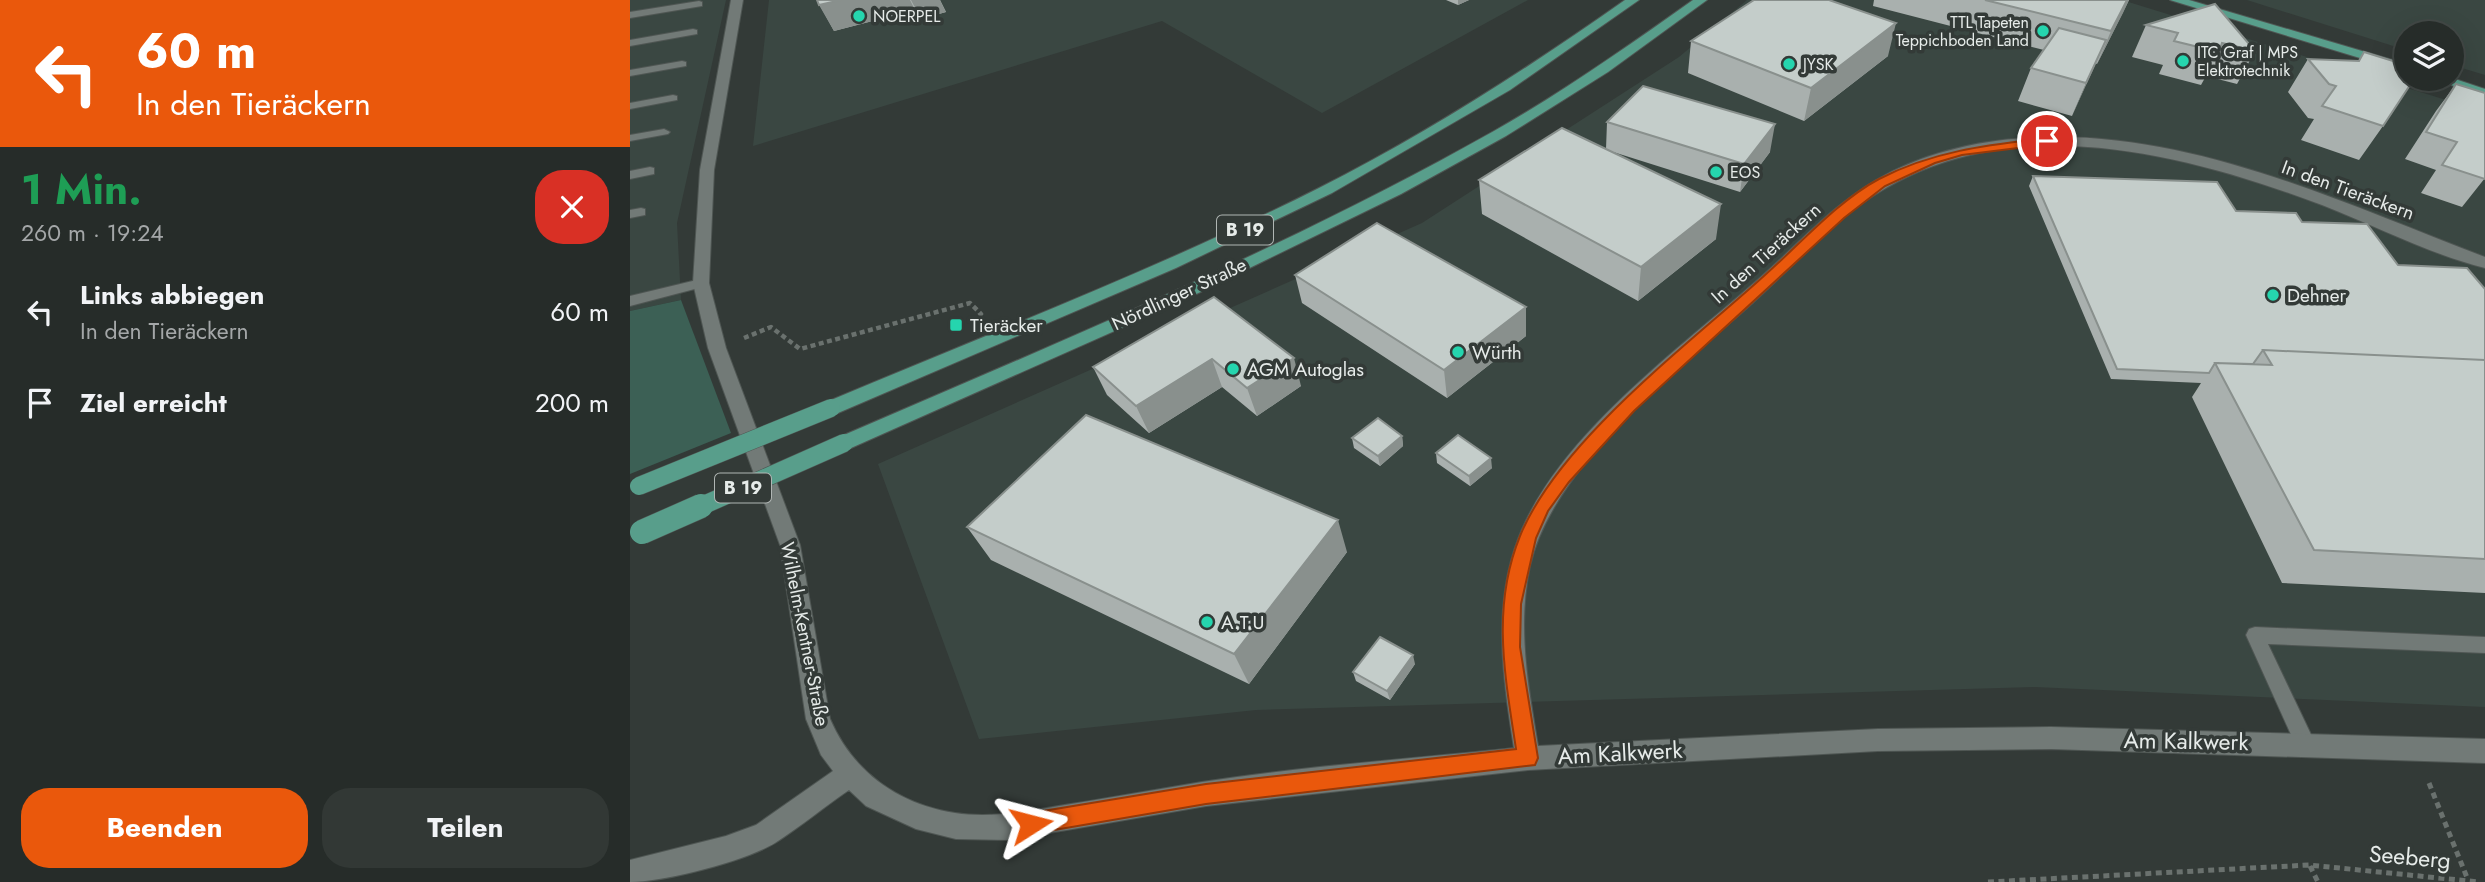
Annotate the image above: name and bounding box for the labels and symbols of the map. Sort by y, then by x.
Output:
place label: NOERPEL [873,5,941,28]
marker: NOERPEL [851,8,867,24]
place label: TTL Tapeten Teppichboden Land [1896,11,2029,52]
marker: TTL Tapeten Teppichboden Land [2035,23,2051,39]
place label: ITC Graf | MPS Elektrotechnik [2197,41,2298,82]
place label: JYSK [1801,53,1834,76]
marker: ITC Graf | MPS Elektrotechnik [2175,53,2191,69]
marker: JYSK [1781,56,1797,72]
pin [2017,111,2077,171]
street label: In den Tieräckern [2278,153,2418,227]
place label: EOS [1730,161,1760,184]
marker: EOS [1708,164,1724,180]
street label: In den Tieräckern [1705,196,1827,310]
road number: B 19 [1217,215,1273,244]
street label: Nördlinger Straße [1107,251,1251,337]
place label: Dehner [2287,282,2346,309]
marker: Dehner [2265,287,2281,303]
place label: Tieräcker [970,312,1043,339]
marker: Tieräcker [948,317,964,333]
place label: Würth [1472,339,1522,366]
marker: Würth [1450,344,1466,360]
place label: AGM Autoglas [1247,356,1364,383]
marker: AGM Autoglas [1225,361,1241,377]
road number: B 19 [715,474,771,502]
street label: Wilhelm-Kentner-Straße [774,540,836,729]
place label: A.T.U [1221,609,1264,636]
marker: A.T.U [1199,614,1215,630]
street label: Am Kalkwerk [2123,723,2250,759]
street label: Am Kalkwerk [1557,733,1684,773]
position arrow [994,787,1068,861]
street label: Seeberg [2368,836,2452,878]

